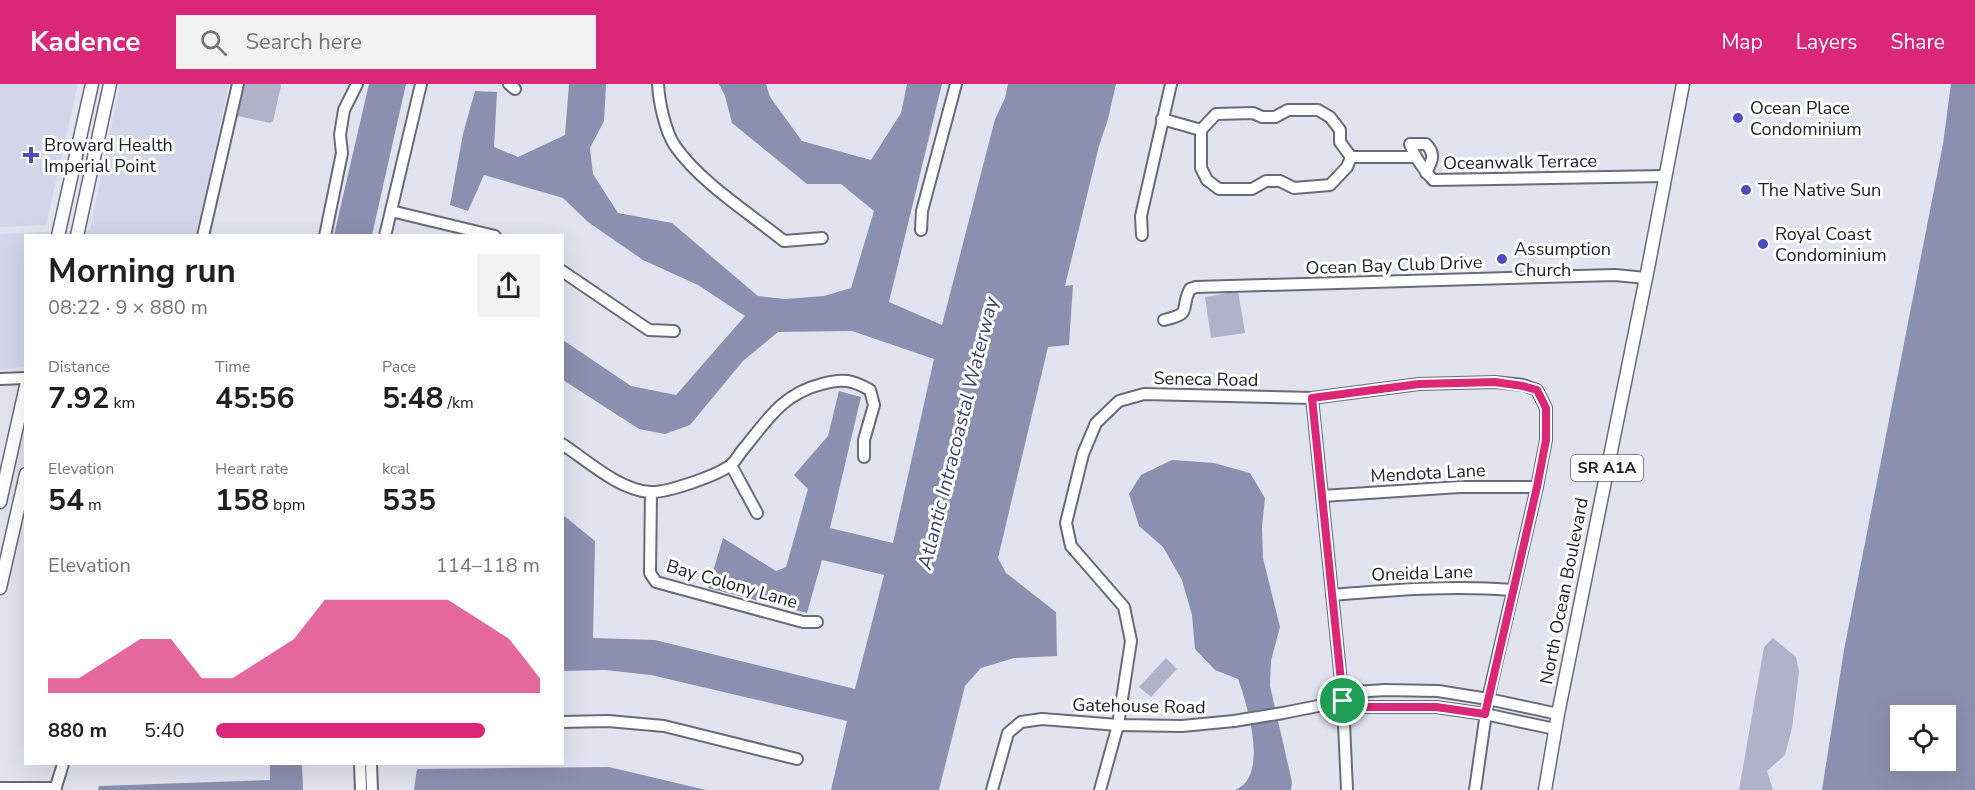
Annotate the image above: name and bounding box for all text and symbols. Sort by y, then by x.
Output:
search box [176,15,596,69]
text: Kadence [30,23,140,61]
icon: search [197,26,230,59]
text: Search here [245,27,362,57]
text: Map [1721,28,1763,56]
text: Layers [1796,28,1857,56]
text: Share [1890,28,1945,56]
place label: Ocean Place Condominium [1750,96,1862,141]
marker: Ocean Place Condominium [1731,111,1745,125]
place label: Broward Health Imperial Point [44,133,173,178]
marker: Broward Health Imperial Point [22,146,40,164]
street label: Oceanwalk Terrace [1443,149,1597,175]
place label: The Native Sun [1758,178,1881,202]
marker: The Native Sun [1739,183,1753,197]
place label: Royal Coast Condominium [1775,222,1887,267]
place label: Assumption Church [1514,237,1611,282]
marker: Royal Coast Condominium [1756,237,1770,251]
text: Morning run [48,249,236,294]
street label: Ocean Bay Club Drive [1305,250,1483,280]
marker: Assumption Church [1495,252,1509,266]
button: share [477,254,540,317]
water label: Atlantic Intracoastal Waterway [911,293,1005,573]
text: 08:22 · 9 × 880 m [48,294,208,321]
text: Distance [48,356,110,378]
text: Time [215,356,251,378]
text: Pace [382,356,416,378]
street label: Seneca Road [1153,366,1259,392]
text: 7.92 [48,378,109,419]
text: 45:56 [215,378,294,419]
text: 5:48 [382,378,443,419]
text: km [109,392,135,414]
text: /km [443,392,474,414]
road number: SR A1A [1571,455,1643,481]
text: Elevation [48,458,114,480]
text: Heart rate [215,458,288,480]
text: kcal [382,458,410,480]
street label: Mendota Lane [1370,458,1486,488]
text: 54 [48,480,84,521]
text: 158 [215,480,269,521]
text: 535 [382,480,436,521]
text: m [84,494,102,516]
text: bpm [269,494,305,516]
street label: North Ocean Boulevard [1534,496,1594,686]
text: Elevation [48,552,131,579]
text: 114–118 m [436,552,540,579]
street label: Bay Colony Lane [664,554,800,614]
street label: Oneida Lane [1371,559,1473,587]
pin [1317,675,1368,726]
icon: arrive [1326,684,1359,717]
street label: Gatehouse Road [1072,693,1206,719]
map controls [1890,705,1956,771]
button: locate [1890,705,1956,771]
text: 880 m [48,717,107,744]
text: 5:40 [144,717,185,744]

